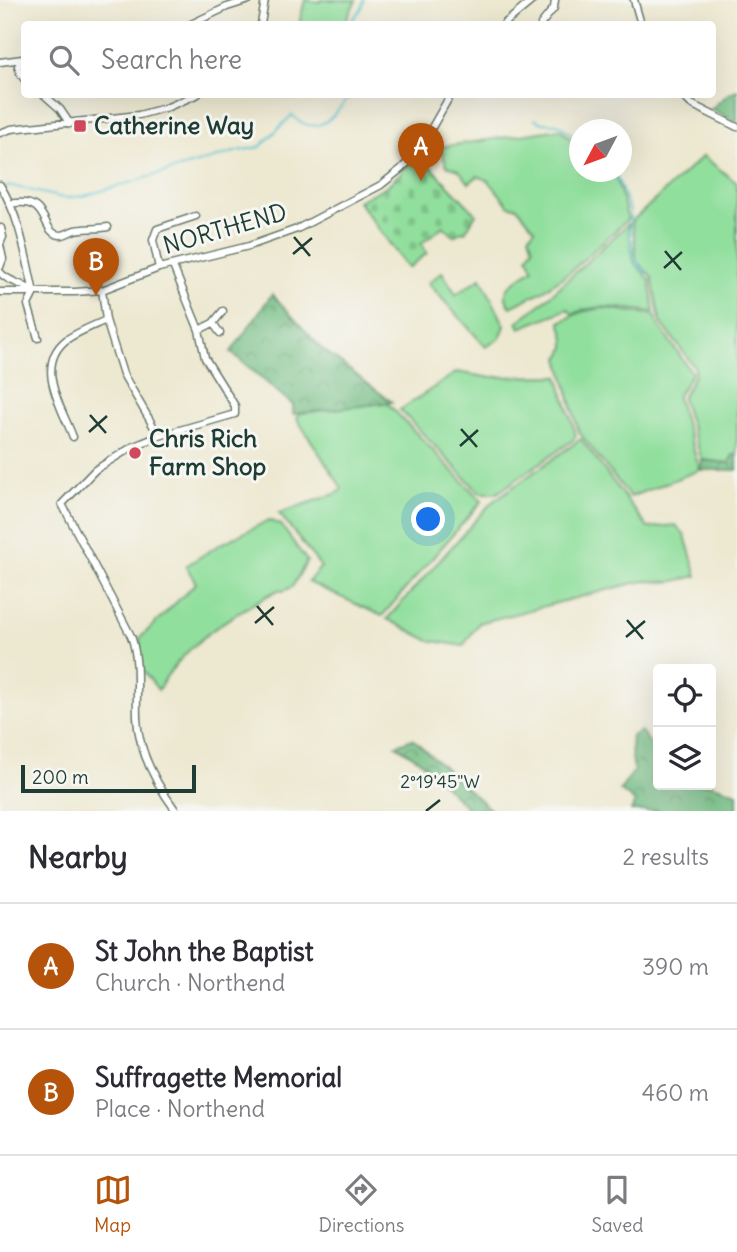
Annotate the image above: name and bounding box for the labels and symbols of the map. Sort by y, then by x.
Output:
place label: Catherine Way [94,110,254,140]
marker: Catherine Way [72,118,88,134]
north arrow [569,119,632,182]
pin: A [398,123,444,181]
street label: NORTHEND [159,196,290,260]
pin: B [73,238,119,296]
place label: Chris Rich Farm Shop [149,423,266,481]
marker: Chris Rich Farm Shop [127,445,143,461]
your location [411,502,445,536]
scale bar [21,762,196,794]
text: 2°19'45"W [400,770,480,793]

